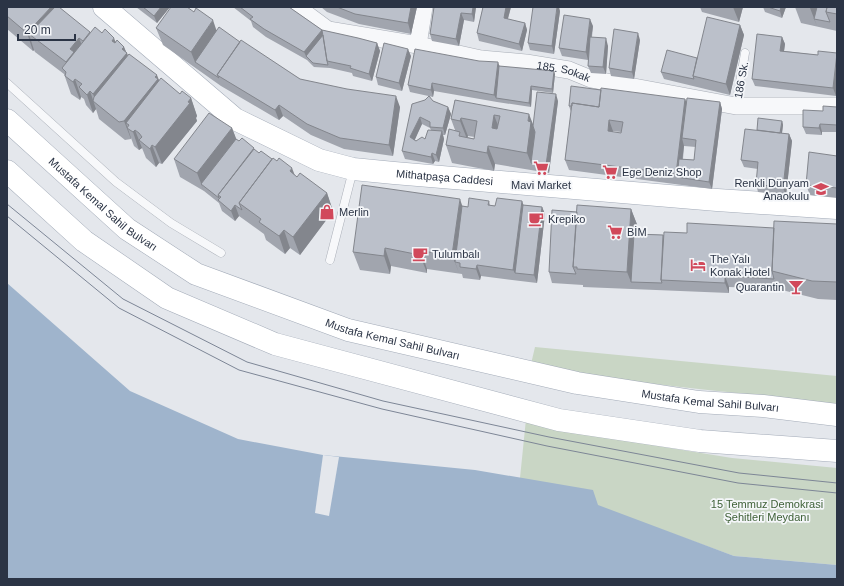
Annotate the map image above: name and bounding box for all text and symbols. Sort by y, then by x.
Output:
scale bar [18,16,75,42]
text: 20 m [24,23,51,37]
street label: 185. Sokak [536,59,592,84]
street label: 186 Sk. [732,61,750,99]
street label: Mustafa Kemal Sahil Bulvarı [47,155,160,253]
supermarket icon: Mavi Market [532,159,550,177]
supermarket icon: Ege Deniz Shop [601,163,619,181]
place label: Ege Deniz Shop [622,166,702,178]
street label: Mithatpaşa Caddesi [396,167,494,187]
place label: Renkli Dünyam Anaokulu [734,177,809,202]
place label: Mavi Market [511,179,571,191]
school or university icon: Renkli Dünyam Anaokulu [812,180,830,198]
shop icon: Merlin [318,203,336,221]
place label: Merlin [339,206,369,218]
cafe icon: Krepiko [527,210,545,228]
place label: Krepiko [548,213,585,225]
supermarket icon: BİM [606,223,624,241]
place label: BİM [627,226,647,238]
cafe icon: Tulumbalı [411,245,429,263]
place label: Tulumbalı [432,248,480,260]
place label: The Yalı Konak Hotel [710,253,770,278]
hotel icon: The Yalı Konak Hotel [689,256,707,274]
bar icon: Quarantin [787,278,805,296]
place label: Quarantin [736,281,784,293]
street label: Mustafa Kemal Sahil Bulvarı [324,316,461,362]
street label: Mustafa Kemal Sahil Bulvarı [641,387,780,414]
park label: 15 Temmuz Demokrasi Şehitleri Meydanı [711,498,823,523]

